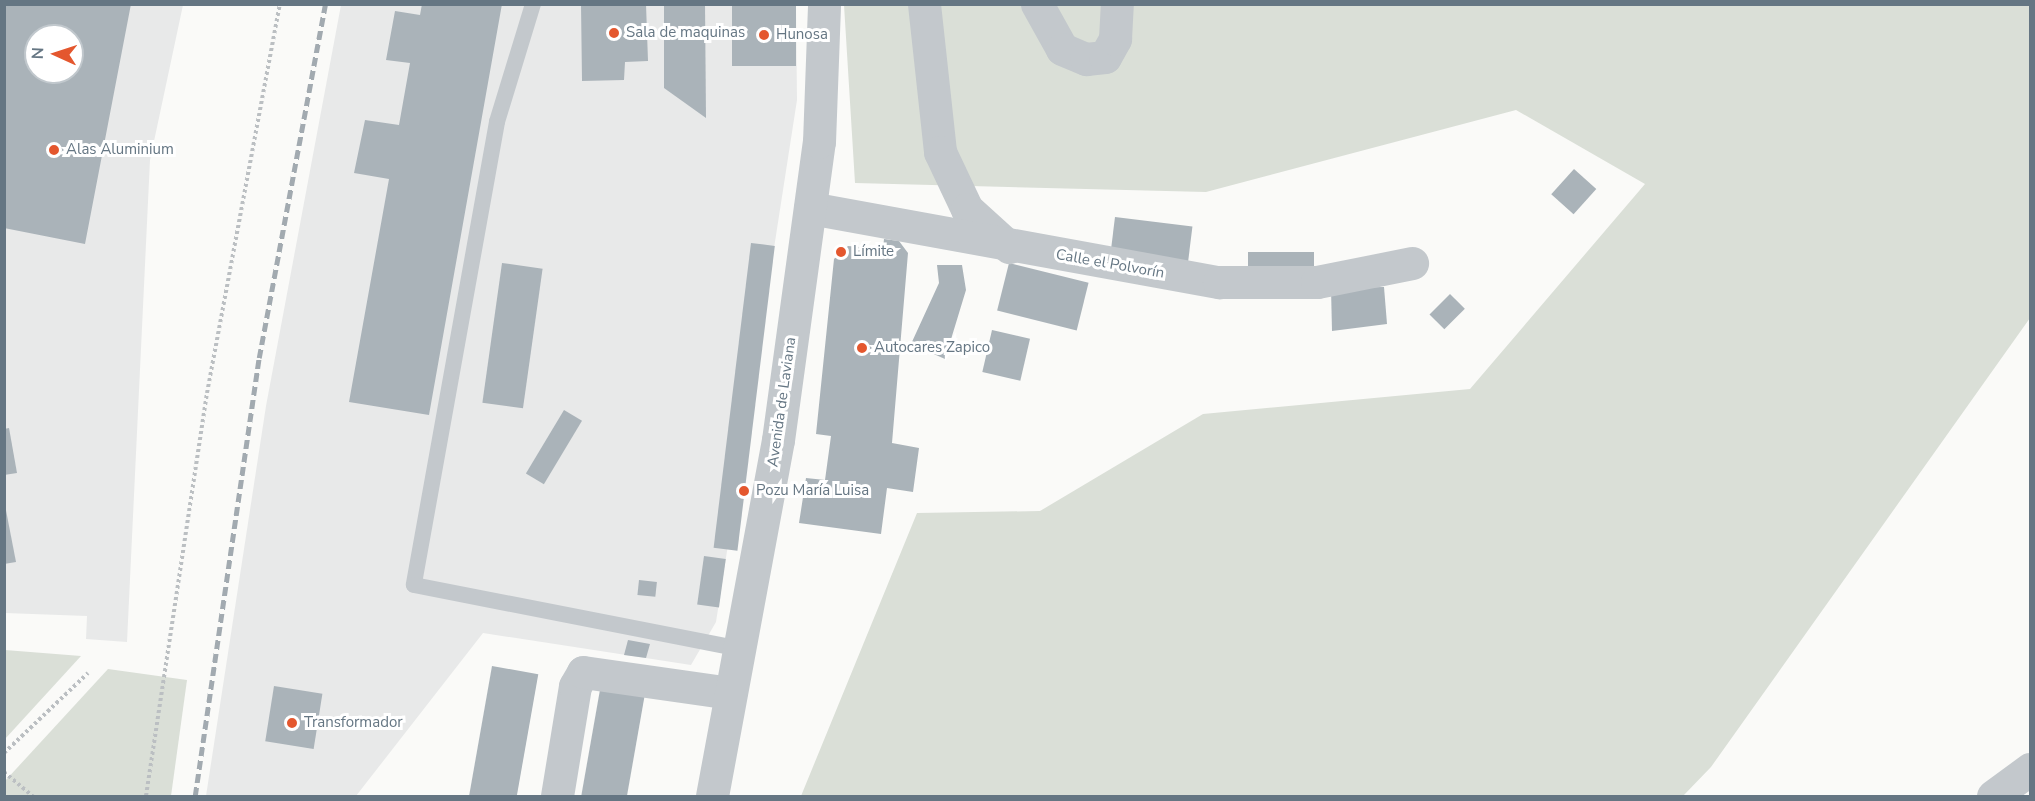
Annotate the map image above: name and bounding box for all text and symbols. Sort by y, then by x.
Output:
north arrow [24,24,84,84]
place label: Sala de maquinas [626,24,745,42]
marker: Sala de maquinas [607,26,621,40]
place label: Hunosa [776,26,828,44]
marker: Hunosa [757,28,771,42]
text: N [27,47,49,60]
place label: Alas Aluminium [66,141,174,159]
marker: Alas Aluminium [47,143,61,157]
place label: Límite [853,243,894,261]
marker: Límite [834,245,848,259]
street label: Calle el Polvorín [1054,246,1166,282]
street label: Avenida de Laviana [764,336,800,468]
place label: Autocares Zapico [874,339,990,357]
marker: Autocares Zapico [855,341,869,355]
place label: Pozu María Luisa [756,482,869,500]
marker: Pozu María Luisa [737,484,751,498]
place label: Transformador [304,714,403,732]
marker: Transformador [285,716,299,730]

